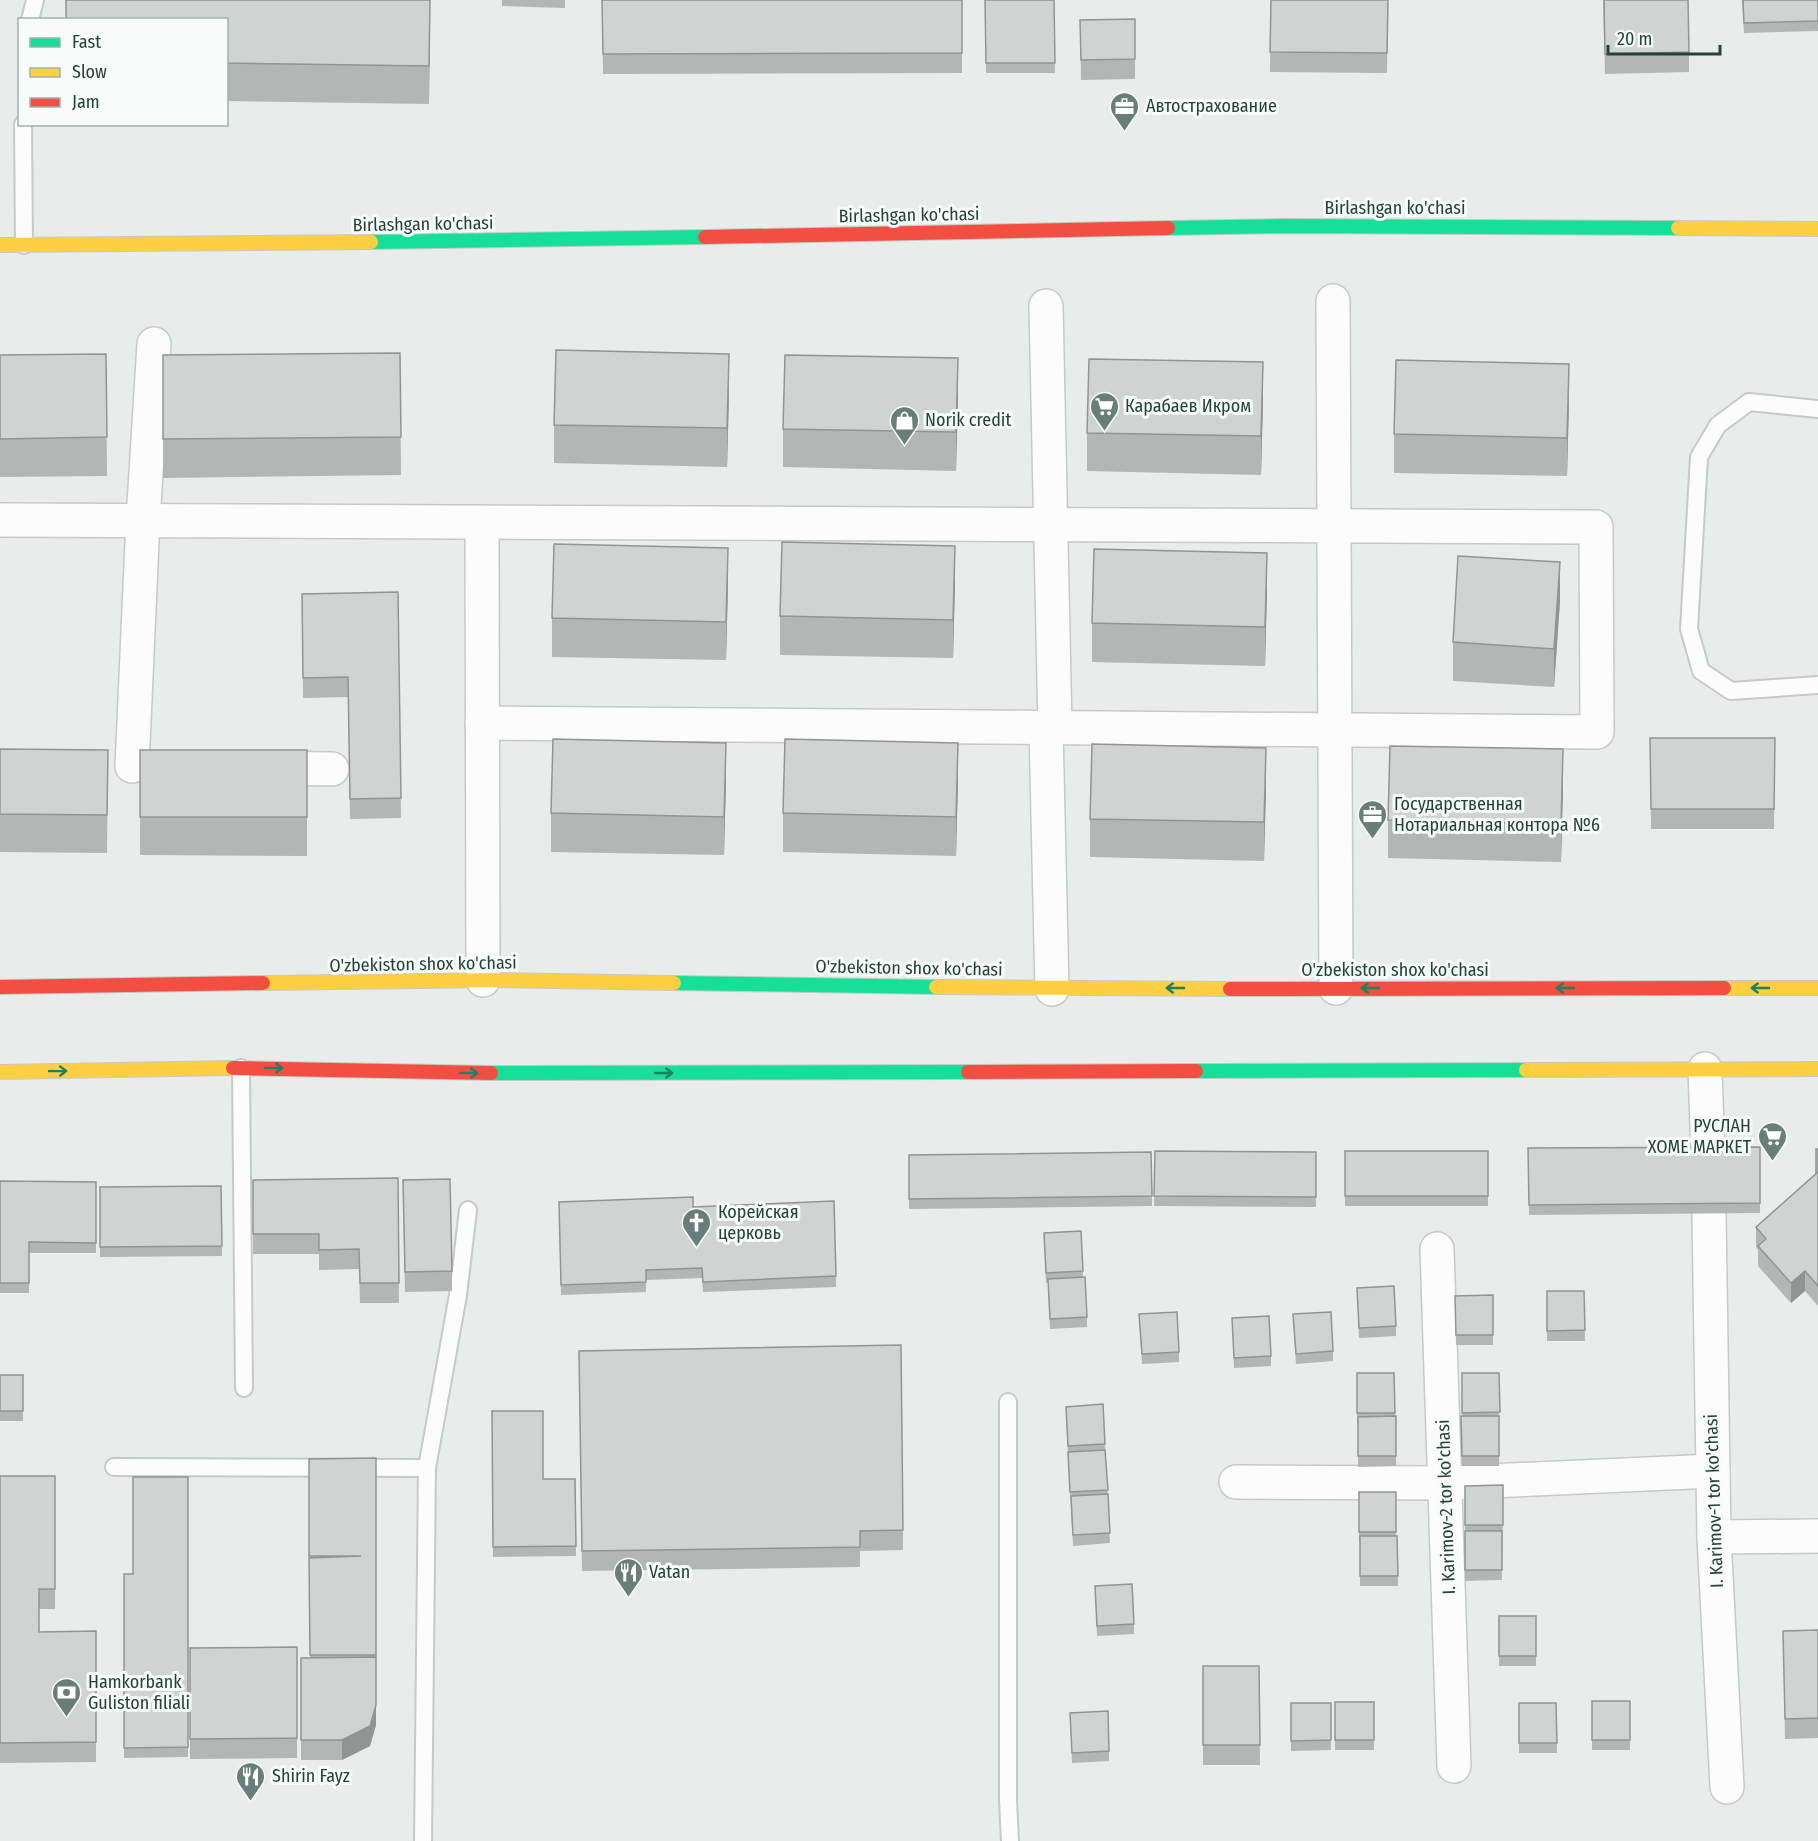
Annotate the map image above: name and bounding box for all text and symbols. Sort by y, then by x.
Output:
legend [18,18,228,126]
scale bar [1608,18,1720,56]
text: 20 m [1617,28,1652,50]
text: Fast [72,31,101,53]
text: Slow [72,61,107,83]
office icon: Автострахование [1109,90,1141,132]
text: Jam [72,91,100,113]
place label: Автострахование [1146,95,1277,117]
street label: Birlashgan ko'chasi [1325,197,1465,219]
street label: Birlashgan ko'chasi [838,203,980,227]
street label: Birlashgan ko'chasi [352,212,494,236]
supermarket icon: Карабаев Икром [1088,390,1120,432]
place label: Карабаев Икром [1125,395,1251,417]
shop icon: Norik credit [888,404,920,446]
place label: Norik credit [925,409,1011,431]
place label: Государственная Нотариальная контора №6 [1394,793,1600,836]
office icon: Государственная Нотариальная контора №6 [1357,798,1389,840]
street label: O'zbekiston shox ko'chasi [329,951,517,977]
street label: O'zbekiston shox ko'chasi [815,955,1003,981]
street label: O'zbekiston shox ko'chasi [1301,959,1489,981]
one-way arrow [1165,982,1185,994]
one-way arrow [1360,982,1380,994]
one-way arrow [1555,982,1575,994]
one-way arrow [1750,982,1770,994]
one-way arrow [264,1063,284,1074]
one-way arrow [48,1065,68,1077]
one-way arrow [459,1067,479,1078]
one-way arrow [654,1067,674,1079]
place label: РУСЛАН ХОМЕ МАРКЕТ [1648,1115,1752,1158]
supermarket icon: РУСЛАН ХОМЕ МАРКЕТ [1756,1120,1788,1162]
place label: Корейская церковь [718,1201,799,1244]
church icon: Корейская церковь [681,1206,713,1248]
street label: I. Karimov-1 tor ko'chasi [1700,1414,1728,1588]
street label: I. Karimov-2 tor ko'chasi [1432,1419,1460,1595]
restaurant icon: Vatan [612,1556,644,1598]
place label: Vatan [649,1561,690,1583]
place label: Hamkorbank Guliston filiali [88,1671,190,1714]
bank icon: Hamkorbank Guliston filiali [51,1676,83,1718]
restaurant icon: Shirin Fayz [235,1760,267,1802]
place label: Shirin Fayz [272,1765,350,1787]

